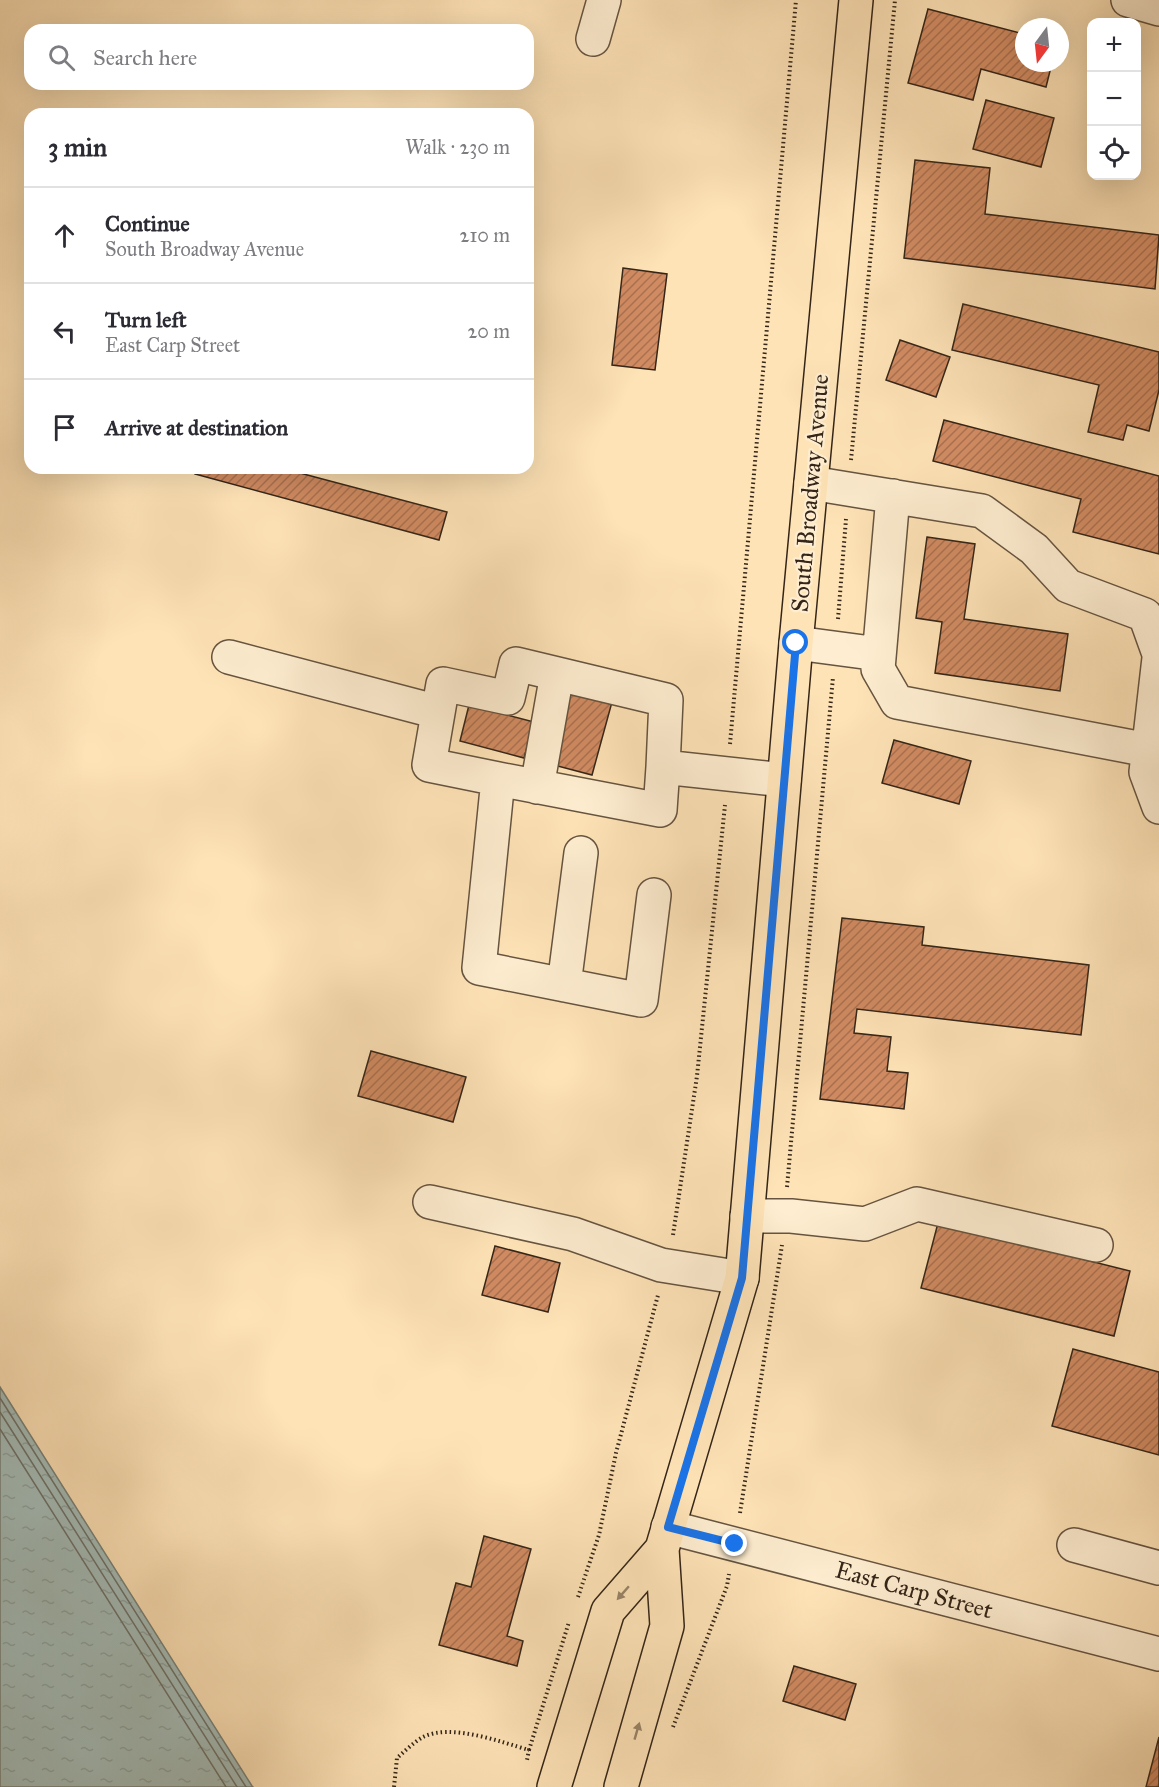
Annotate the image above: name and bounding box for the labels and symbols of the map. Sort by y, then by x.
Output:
north arrow [1015,18,1069,72]
street label: South Broadway Avenue [785,373,835,613]
route start [782,629,808,655]
route end [721,1530,747,1556]
street label: East Carp Street [832,1555,997,1626]
one-way arrow [617,1585,630,1601]
one-way arrow [633,1722,642,1740]

